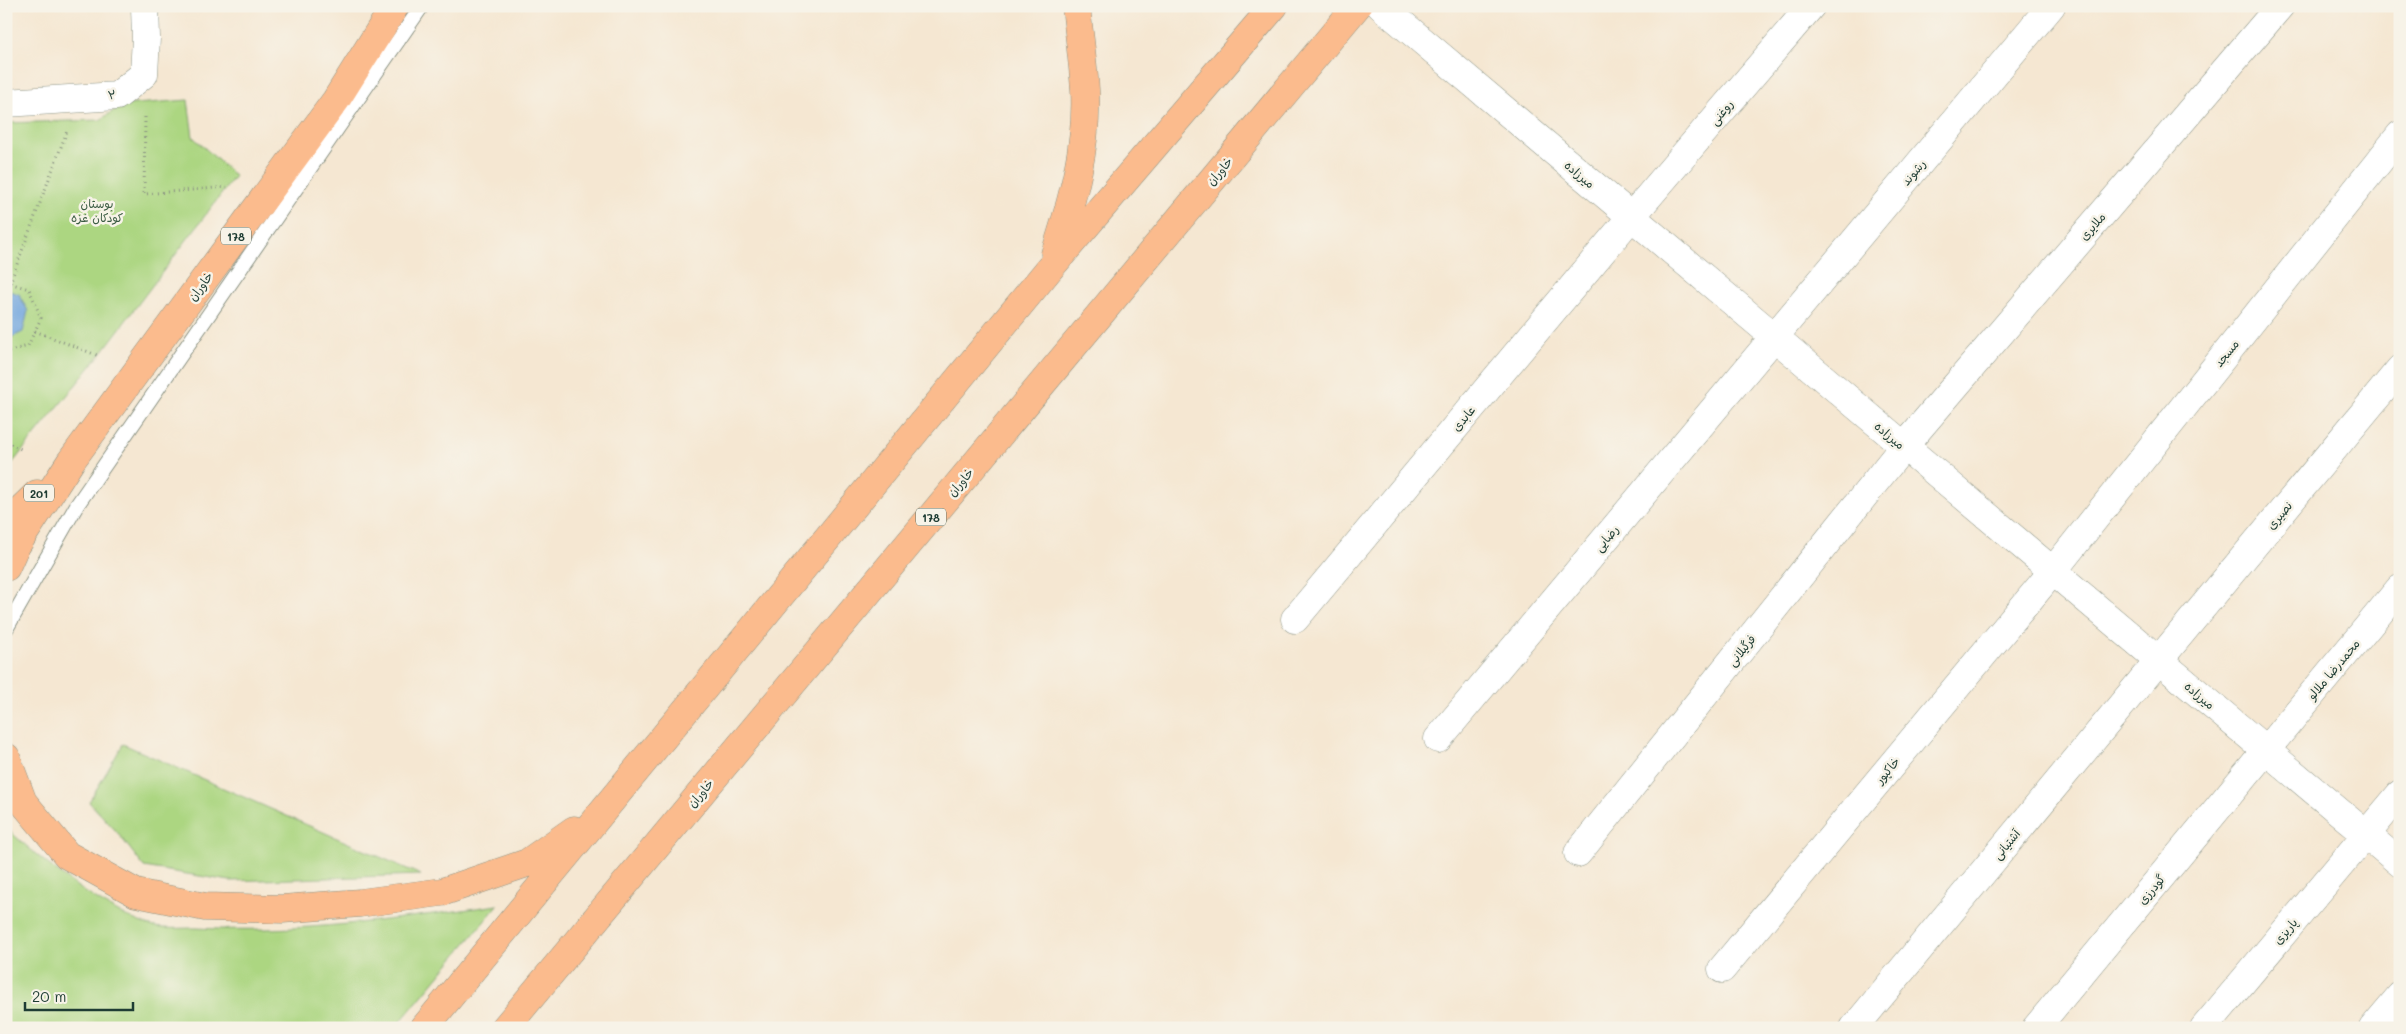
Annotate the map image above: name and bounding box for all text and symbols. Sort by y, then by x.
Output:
street label: ۲ [106,85,118,103]
street label: روغنی [1706,96,1737,129]
street label: خاوران [1202,153,1236,189]
street label: رشوند [1897,156,1929,188]
street label: میرزاده [1561,157,1599,191]
park label: بوستان کودکان غزه [71,195,123,225]
street label: ملایری [2075,209,2109,243]
road number: 178 [221,228,251,245]
street label: خاوران [184,268,217,304]
street label: مسجد [2210,336,2243,371]
street label: عابدی [1448,402,1479,435]
street label: میرزاده [1871,418,1909,452]
street label: خاوران [943,464,977,500]
road number: 201 [24,484,54,502]
street label: نصیری [2263,498,2295,532]
road number: 178 [916,508,946,526]
street label: رضایی [1590,521,1623,555]
street label: فرگیلانی [1723,631,1759,670]
street label: محمدرضا ملالو [2302,636,2364,704]
street label: میرزاده [2181,678,2219,712]
street label: خاکپور [1871,753,1904,788]
street label: خاوران [683,775,717,811]
street label: آشتیانی [1989,825,2025,863]
street label: گودرزی [2134,871,2168,907]
street label: پاریزی [2269,914,2301,948]
scale bar [25,979,132,1011]
text: 20 m [32,986,66,1006]

